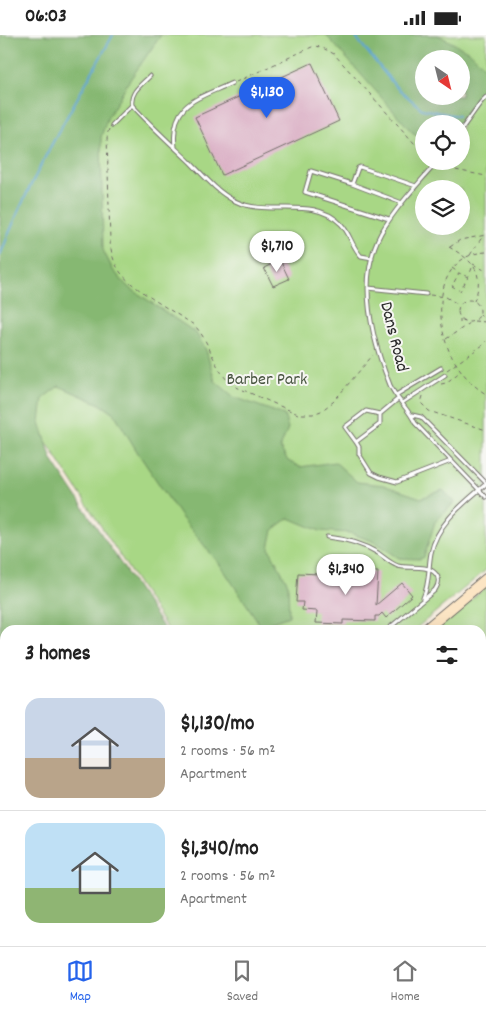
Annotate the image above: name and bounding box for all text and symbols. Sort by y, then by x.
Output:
text: 06:03 [25,4,67,31]
north arrow [415,50,470,105]
map controls [415,50,470,235]
pin: $1,130 [226,77,308,119]
text: $1,130 [250,81,284,104]
button: locate [415,115,470,170]
button: layers [415,180,470,235]
pin: $1,710 [236,231,318,273]
text: $1,710 [260,235,294,258]
street label: Dans Road [372,299,414,375]
park label: Barber Park [227,368,307,393]
pin: $1,340 [305,553,387,596]
text: $1,340 [327,558,365,581]
text: 3 homes [25,640,91,670]
icon: filters [433,641,461,669]
text: $1,130/mo [180,710,254,740]
icon: home [65,718,125,778]
text: 2 rooms · 56 m² [180,740,275,763]
text: Apartment [180,763,247,786]
text: $1,340/mo [180,835,258,865]
icon: home [65,843,125,903]
text: 2 rooms · 56 m² [180,865,275,888]
text: Apartment [180,888,247,911]
tab: Map [66,957,94,1007]
tab: Saved [227,957,258,1007]
tab: Home [391,957,420,1007]

